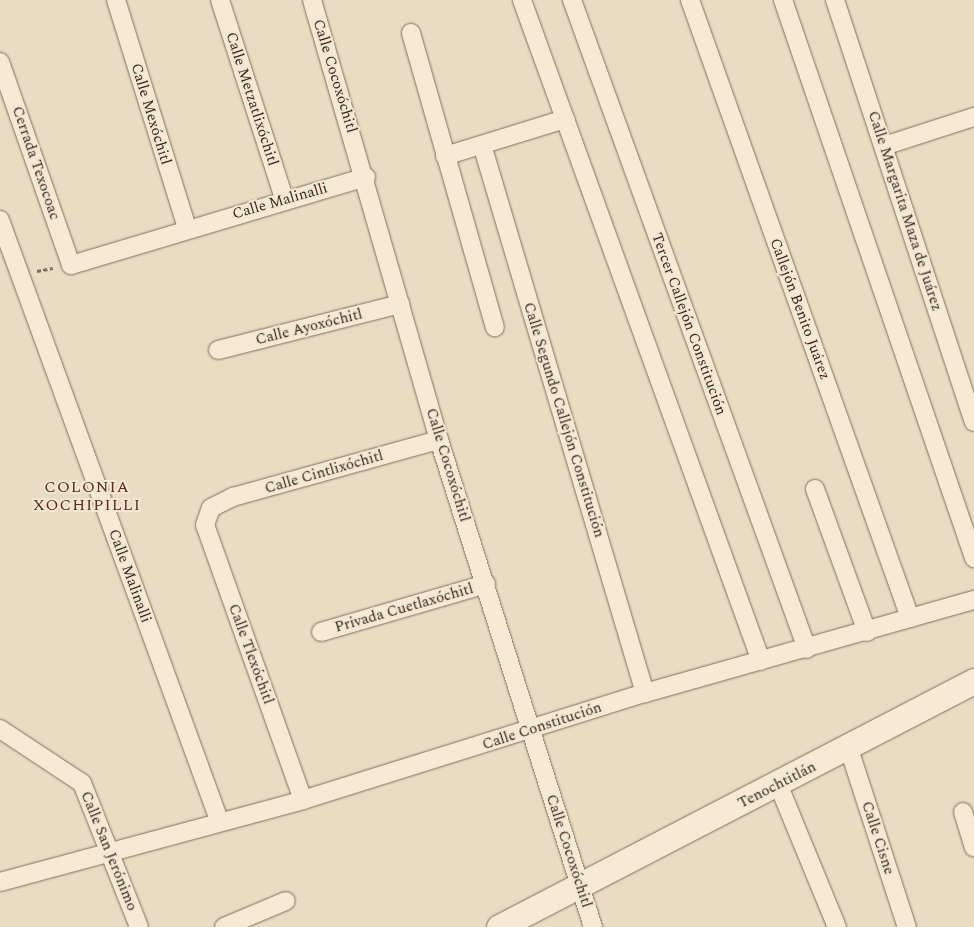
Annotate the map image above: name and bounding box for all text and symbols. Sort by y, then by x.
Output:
street label: Calle Cocoxóchitl [309,17,361,135]
street label: Calle Metzatlixóchitl [222,30,282,168]
street label: Calle Mexóchitl [127,61,175,167]
street label: Cerrada Texocoac [8,104,64,222]
street label: Calle Margarita Maza de Juárez [864,109,946,313]
street label: Calle Malinalli [230,179,330,223]
street label: Tercer Callejón Constitución [648,230,730,418]
street label: Callejón Benito Juárez [766,236,834,382]
street label: Calle Segundo Callejón Constitución [520,300,608,540]
street label: Calle Ayoxóchitl [254,305,364,349]
street label: Calle Cocoxóchitl [422,406,474,524]
street label: Calle Cintlixóchitl [263,446,385,498]
district label: COLONIA XOCHIPILLI [32,477,142,515]
street label: Calle Malinalli [105,527,155,625]
street label: Privada Cuetlaxóchitl [333,580,475,636]
street label: Calle Tlexóchitl [225,601,277,707]
street label: Calle Constitución [480,698,604,754]
street label: Tenochtitlán [735,758,819,812]
street label: Calle San Jerónimo [77,789,141,913]
street label: Calle Cocoxóchitl [542,792,596,910]
street label: Calle Cisne [858,799,898,877]

